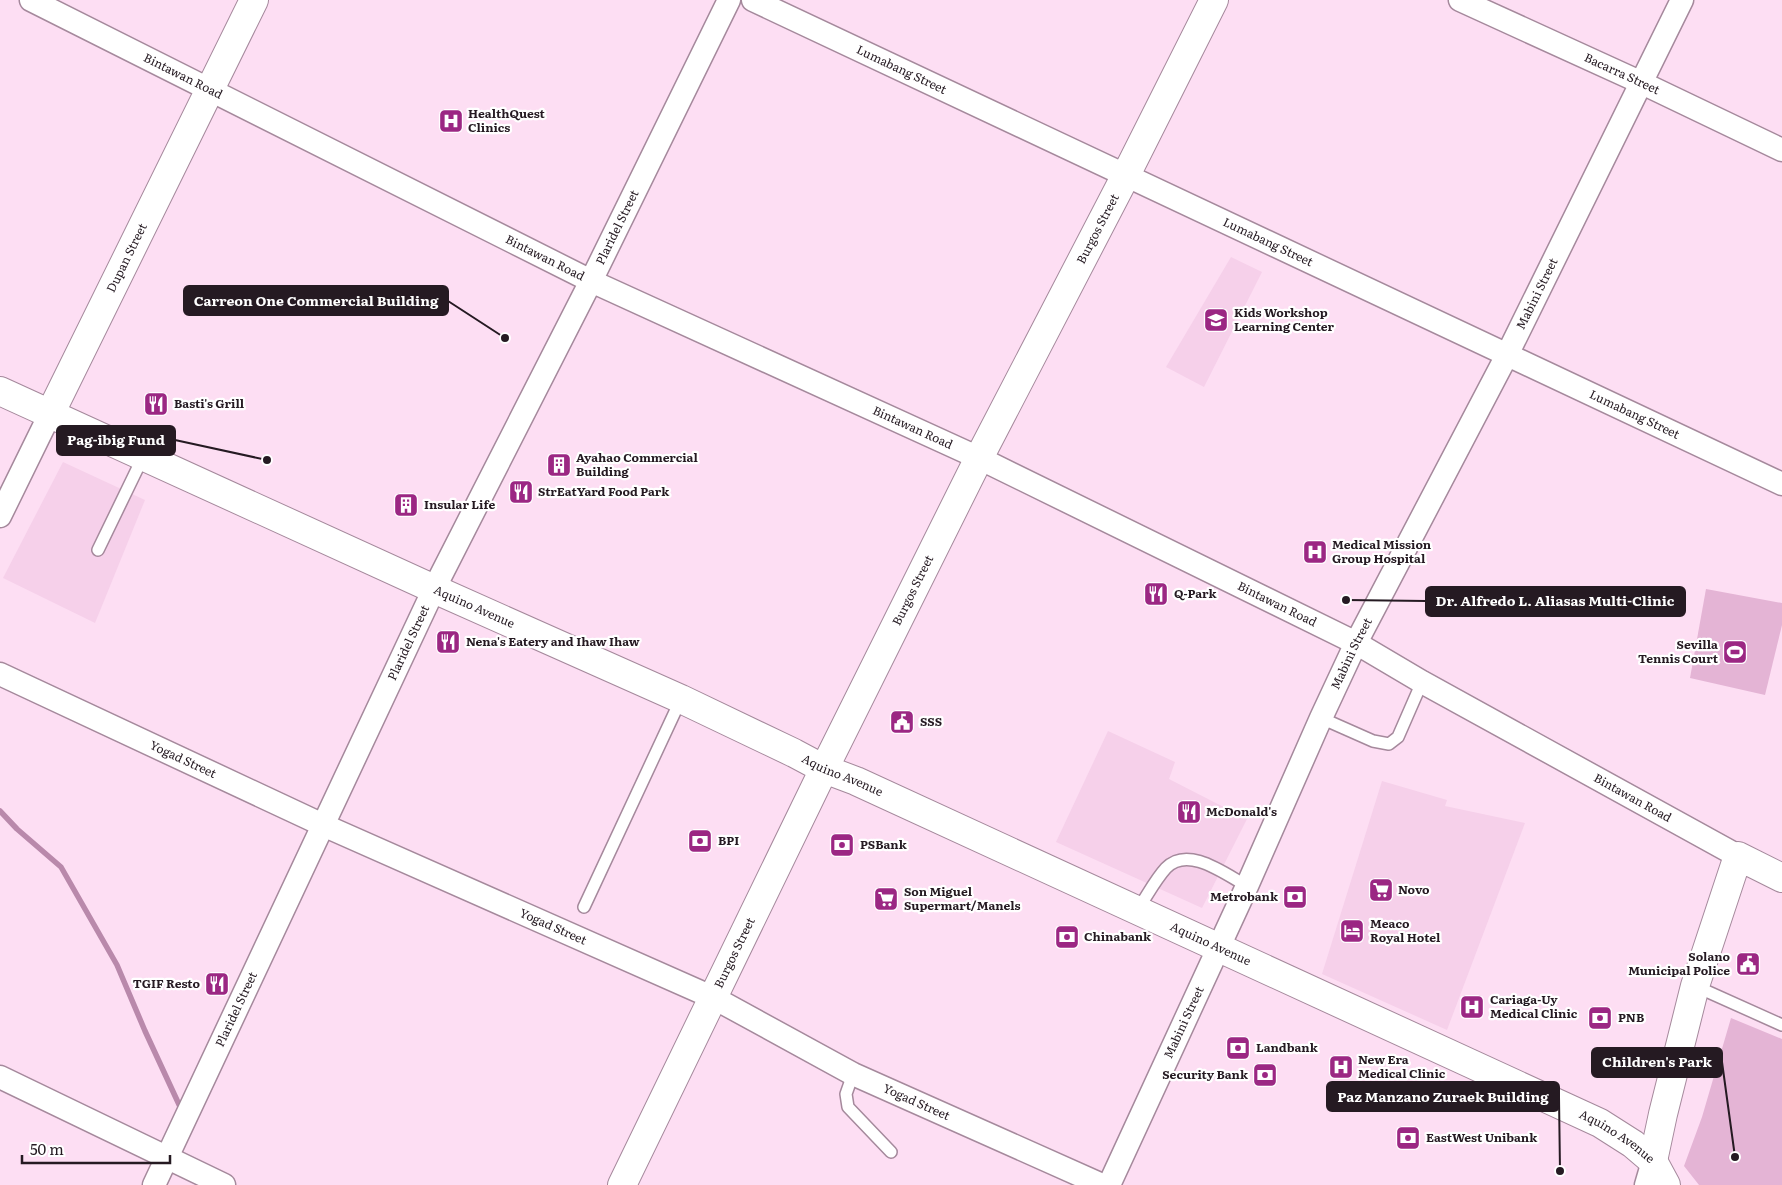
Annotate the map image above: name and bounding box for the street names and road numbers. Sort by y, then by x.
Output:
street label: Lumabang Street [854,40,950,98]
street label: Bintawan Road [141,48,227,103]
street label: Bacarra Street [1582,48,1663,98]
street label: Plaridel Street [590,186,643,267]
street label: Burgos Street [1071,190,1123,267]
street label: Lumabang Street [1220,212,1317,270]
street label: Dupan Street [101,220,151,295]
street label: Bintawan Road [503,230,589,285]
street label: Mabini Street [1511,254,1562,332]
street label: Lumabang Street [1587,385,1683,443]
street label: Bintawan Road [870,401,957,453]
street label: Burgos Street [887,551,937,628]
street label: Bintawan Road [1235,576,1321,631]
street label: Aquino Avenue [431,580,518,632]
street label: Plaridel Street [382,602,433,683]
street label: Mabini Street [1326,614,1376,692]
street label: Yogad Street [147,735,220,782]
street label: Aquino Avenue [799,749,886,800]
street label: Bintawan Road [1591,768,1676,826]
street label: Yogad Street [517,903,590,949]
street label: Burgos Street [709,914,759,991]
street label: Aquino Avenue [1168,917,1254,969]
street label: Plaridel Street [210,968,261,1050]
street label: Mabini Street [1159,983,1208,1061]
street label: Yogad Street [880,1079,953,1124]
street label: Aquino Avenue [1577,1105,1659,1167]

